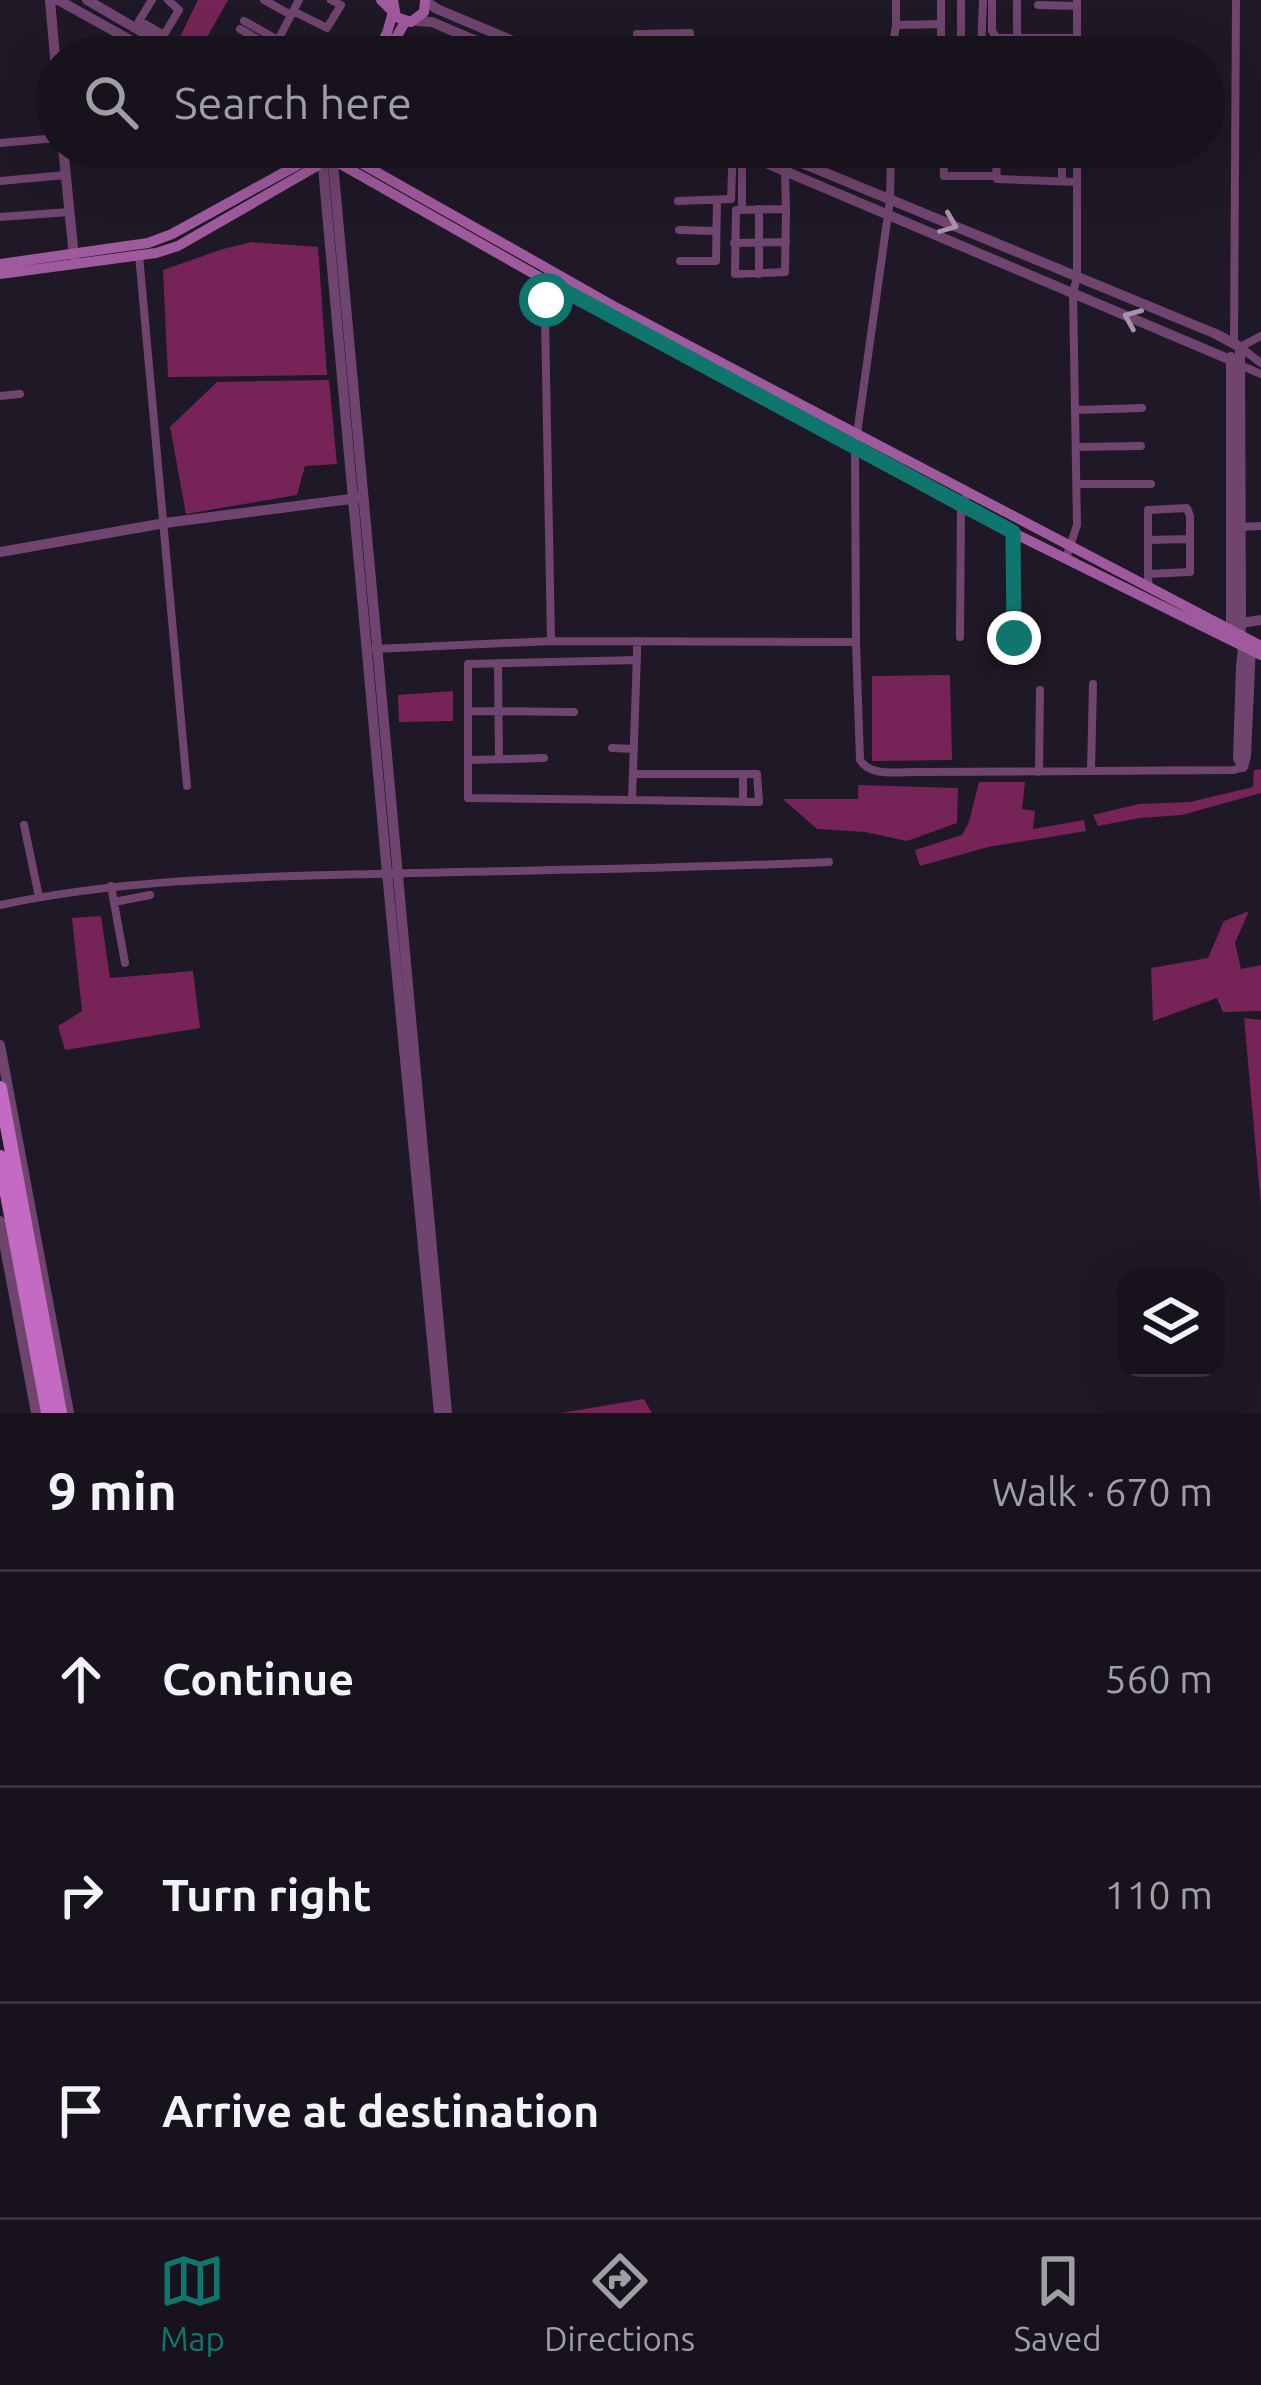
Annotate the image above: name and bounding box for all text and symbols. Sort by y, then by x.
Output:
search box [36,36,1225,168]
icon: search [78,69,144,135]
text: Search here [174,77,412,128]
one-way arrow [937,210,958,234]
route start [519,273,573,327]
one-way arrow [1123,308,1144,332]
route end [987,611,1041,665]
map controls [1117,1269,1225,1377]
button: layers [1117,1269,1225,1377]
text: 9 min [48,1462,177,1520]
text: Walk · 670 m [992,1470,1213,1513]
icon: ahead [48,1646,114,1712]
text: Continue [162,1653,354,1704]
text: 560 m [1104,1657,1213,1700]
icon: right [48,1862,114,1928]
text: Turn right [162,1869,371,1920]
text: 110 m [1104,1873,1213,1916]
icon: arrive [48,2078,114,2144]
text: Arrive at destination [162,2085,599,2136]
tab: Map [159,2248,225,2357]
tab: Directions [544,2248,695,2357]
tab: Saved [1014,2248,1102,2357]

